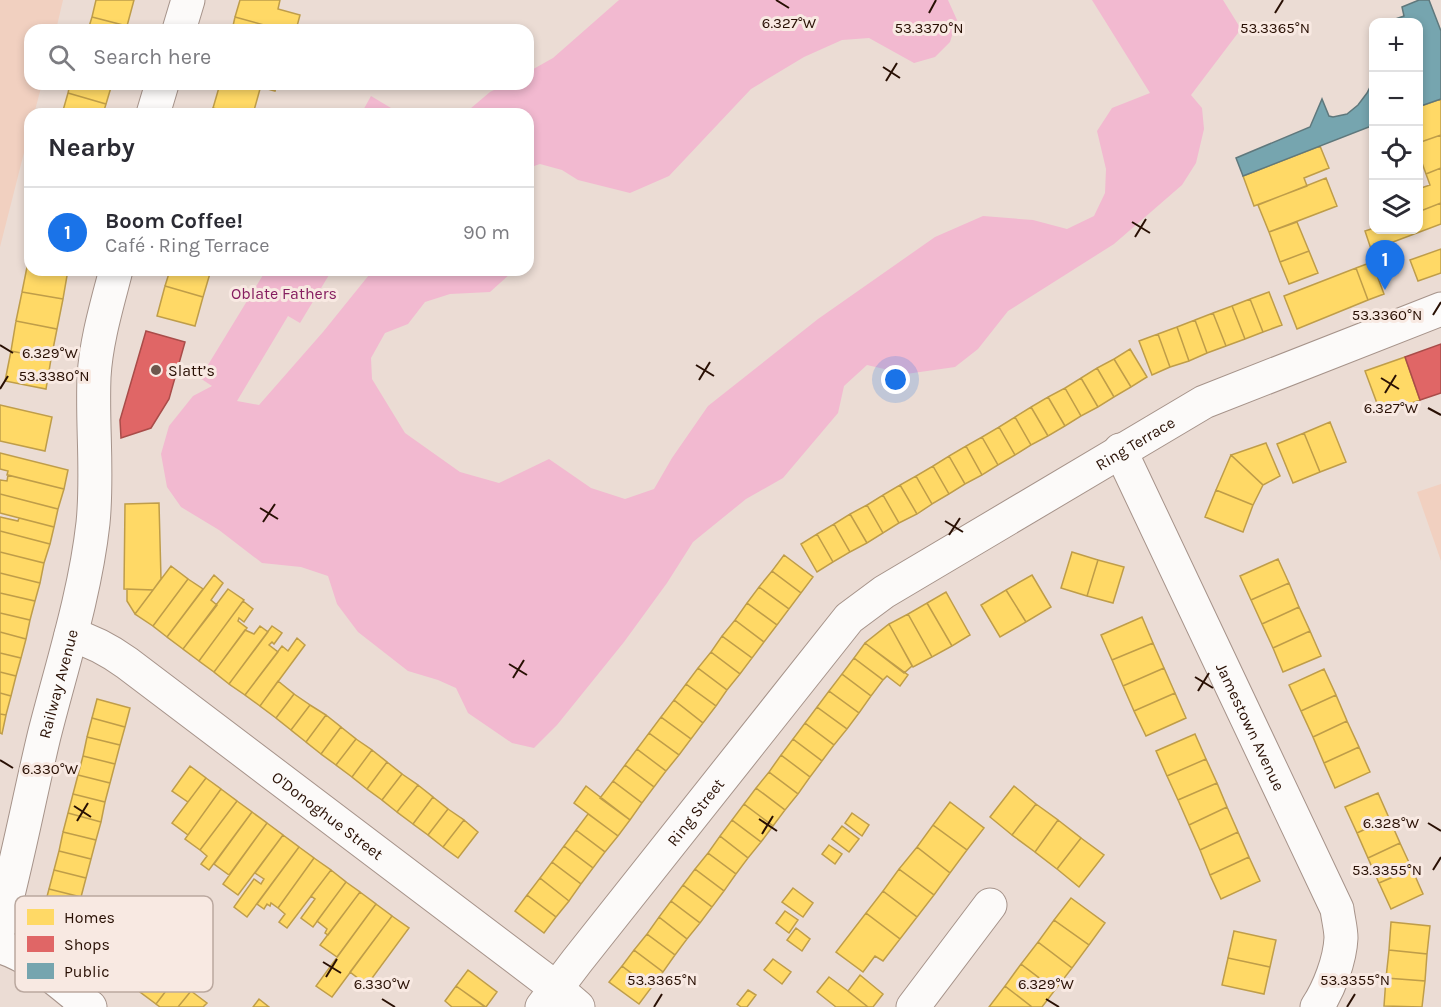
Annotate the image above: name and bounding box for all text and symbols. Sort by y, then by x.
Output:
text: 6.327°W [762,14,817,32]
map controls [1369,18,1423,234]
button: + [1369,18,1423,72]
text: 53.3370°N [894,19,964,37]
text: 53.3365°N [1240,19,1310,37]
search box [24,24,534,90]
icon: search [45,41,78,74]
text: Search here [93,44,211,70]
button: − [1369,72,1423,126]
button: locate [1369,126,1423,180]
text: Nearby [48,132,135,163]
button: layers [1369,180,1423,234]
text: Boom Coffee! [105,208,243,234]
text: 1 [64,221,71,244]
text: 90 m [463,221,510,244]
text: Café · Ring Terrace [105,234,270,257]
pin: 1 [1366,240,1404,290]
park label: Oblate Fathers [231,284,337,303]
text: 53.3360°N [1352,306,1422,324]
text: 6.329°W [22,344,79,362]
place label: Slatt’s [168,361,215,380]
marker: Slatt’s [149,363,163,377]
your location [881,365,910,394]
text: 53.3380°N [18,367,90,385]
text: 6.327°W [1364,399,1419,417]
street label: Ring Terrace [1092,413,1178,474]
street label: Railway Avenue [35,627,82,741]
street label: Jamestown Avenue [1212,660,1289,794]
text: 6.330°W [22,760,79,778]
street label: O'Donoghue Street [268,767,387,864]
street label: Ring Street [663,775,728,850]
text: 6.328°W [1363,814,1420,832]
text: 53.3355°N [1352,861,1422,879]
legend [15,896,213,992]
text: Homes [64,908,115,927]
text: Shops [64,935,110,954]
text: Public [64,962,110,981]
text: 53.3365°N [627,971,697,989]
text: 53.3355°N [1320,971,1390,989]
text: 6.330°W [354,975,411,993]
text: 6.329°W [1018,975,1075,993]

